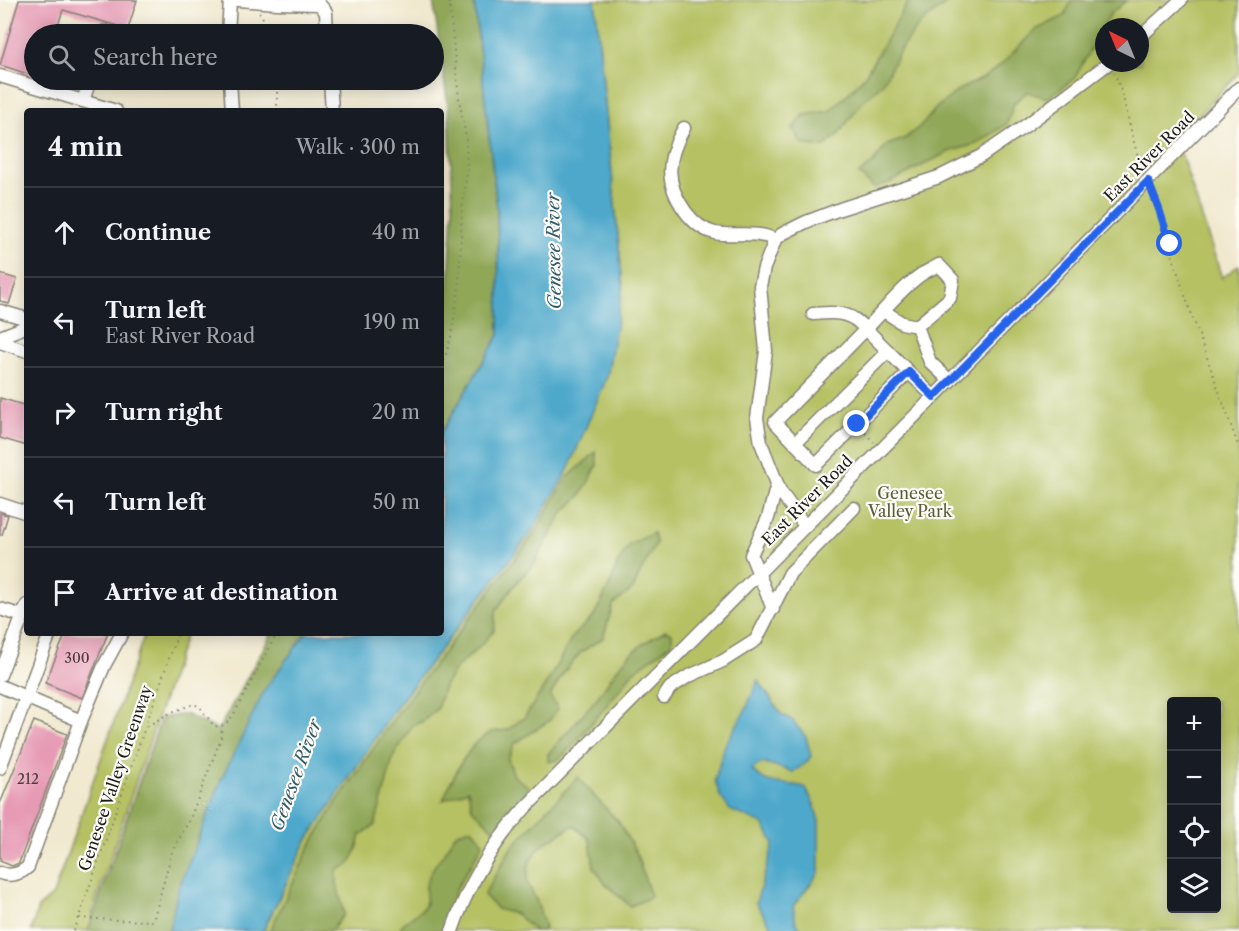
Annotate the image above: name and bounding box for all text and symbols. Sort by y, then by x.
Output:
north arrow [1095,18,1149,72]
search box [24,24,444,90]
icon: search [45,41,78,74]
text: Search here [93,44,218,71]
street label: East River Road [1099,106,1199,206]
text: 4 min [48,131,123,163]
text: Walk · 300 m [296,135,420,159]
water label: Genesee River [542,191,566,310]
icon: ahead [48,216,81,249]
text: Continue [105,219,211,246]
text: 40 m [372,220,420,244]
route start [1156,230,1182,256]
text: Turn left [105,297,206,324]
icon: left [48,306,81,339]
text: 190 m [363,310,420,334]
text: East River Road [105,324,255,348]
icon: right [48,396,81,429]
text: Turn right [105,399,223,426]
text: 20 m [372,400,420,424]
route end [843,410,869,436]
street label: East River Road [757,450,857,550]
park label: Genesee Valley Park [867,483,953,521]
icon: left [48,486,81,519]
text: Turn left [105,489,206,516]
text: 50 m [373,490,420,514]
icon: arrive [48,576,81,609]
text: Arrive at destination [105,579,338,606]
house number: 300 [64,649,90,667]
street label: Genesee Valley Greenway [74,681,157,874]
map controls [1167,697,1221,913]
button: + [1167,697,1221,751]
water label: Genesee River [266,715,327,834]
button: − [1167,751,1221,805]
house number: 212 [17,770,39,788]
button: locate [1167,805,1221,859]
button: layers [1167,859,1221,913]

